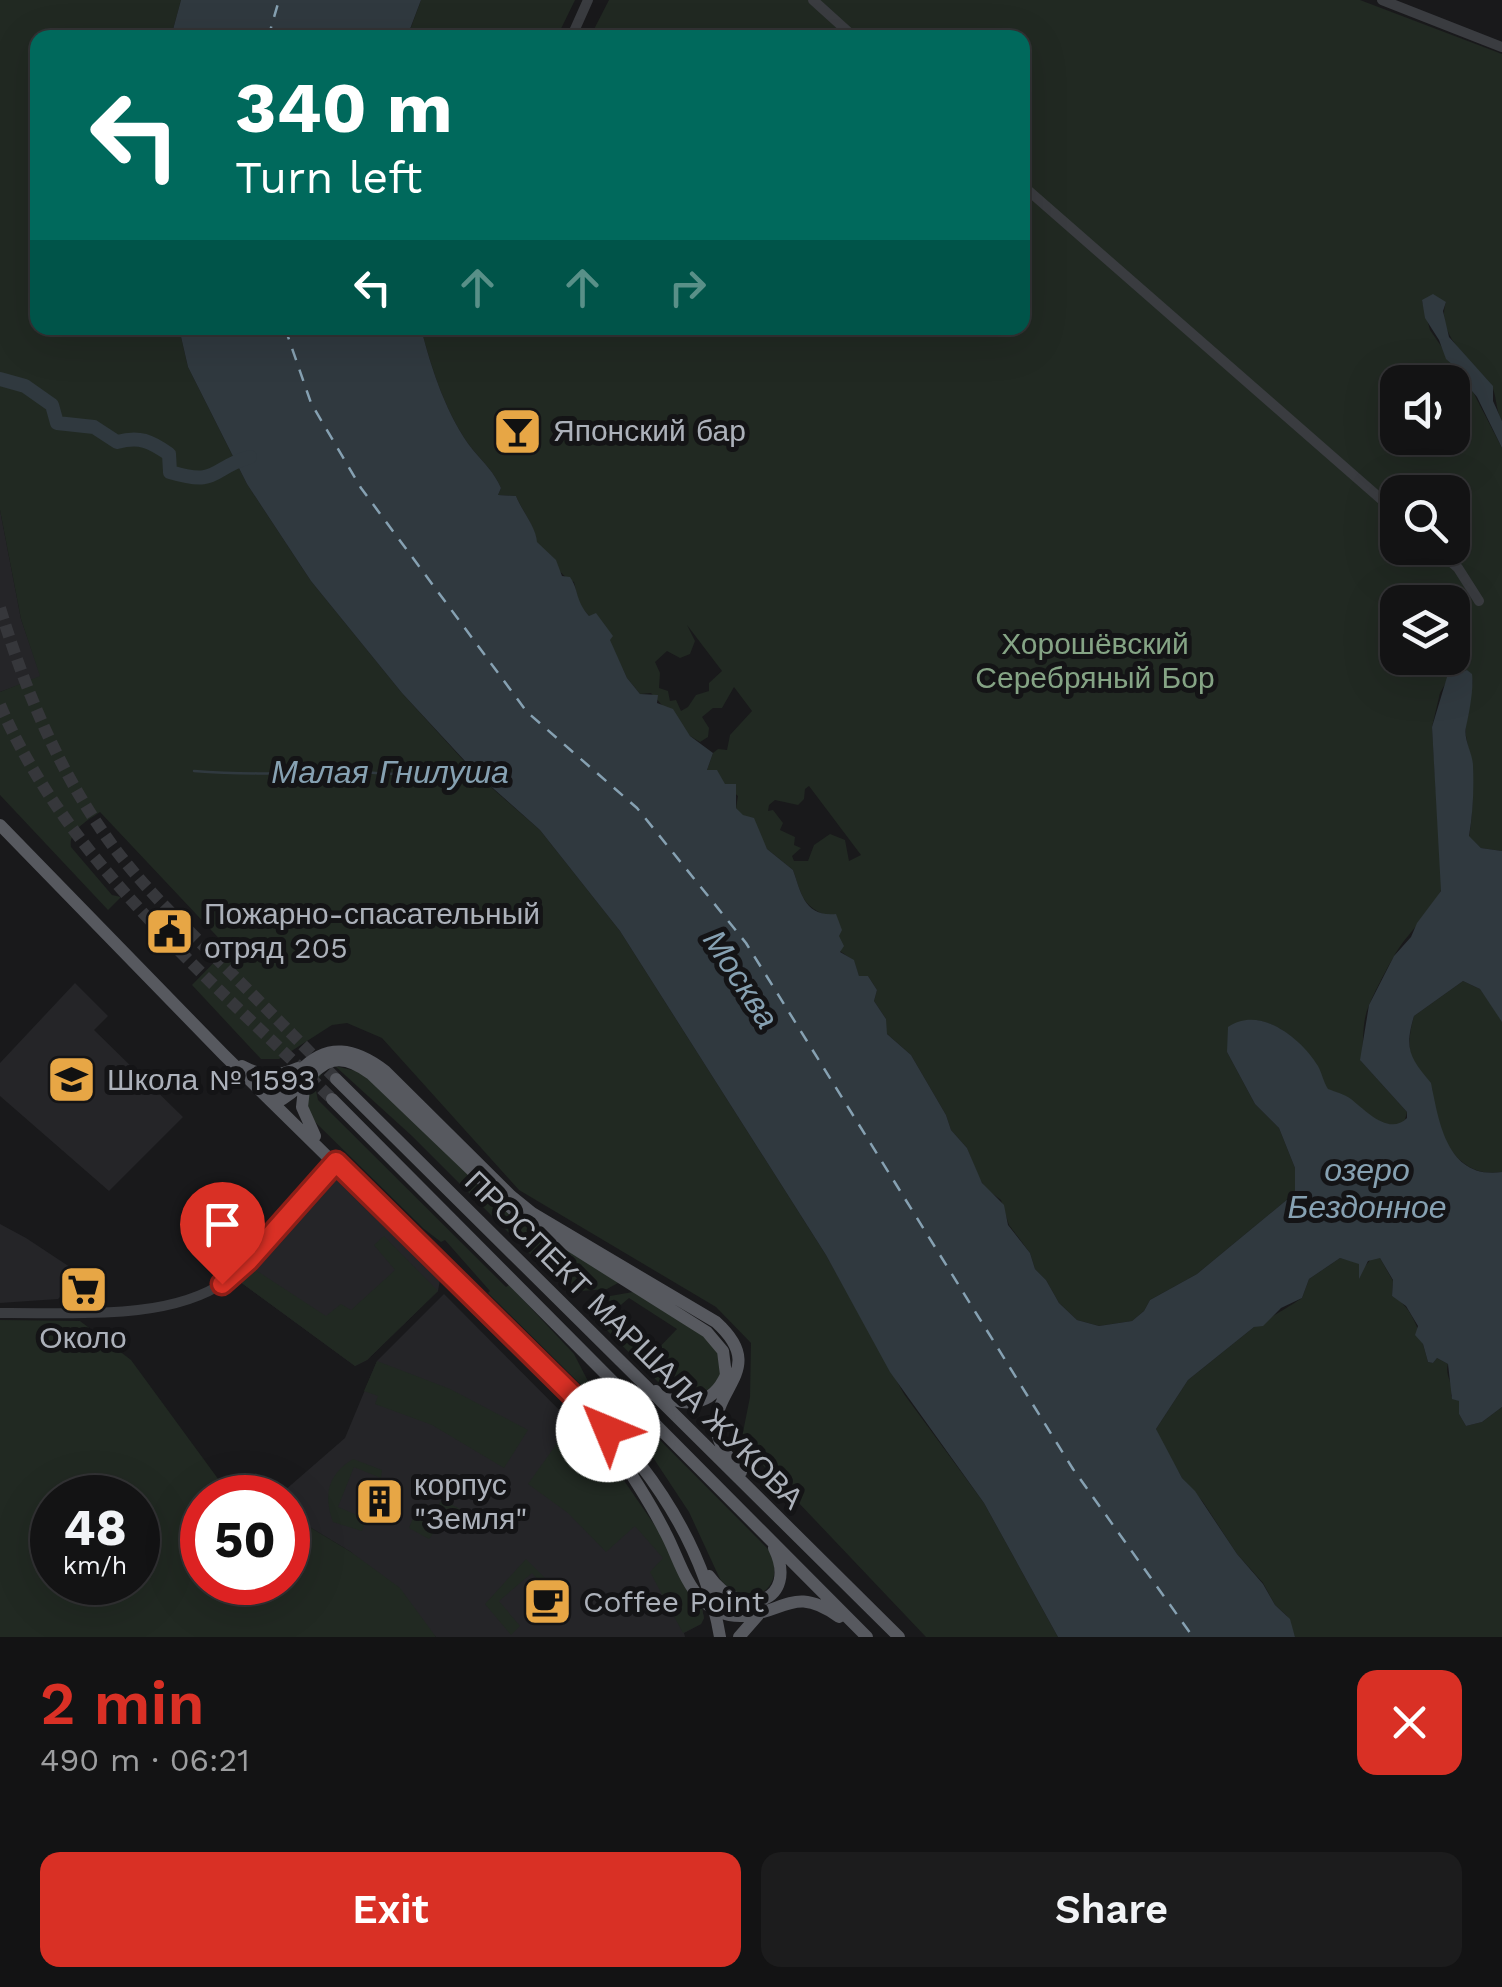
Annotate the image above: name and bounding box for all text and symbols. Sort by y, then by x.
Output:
text: 340 m [235,67,453,149]
icon: left [70,70,200,200]
text: Turn left [235,151,422,204]
icon: left [345,260,400,315]
icon: ahead [450,260,505,315]
icon: ahead [555,260,610,315]
icon: right [660,260,715,315]
map controls [1380,365,1470,675]
button: sound [1380,365,1470,455]
bar icon: Японский бар [492,405,544,457]
place label: Японский бар [553,413,746,448]
button: search [1380,475,1470,565]
button: layers [1380,585,1470,675]
park label: Хорошёвский Серебряный Бор [975,626,1215,695]
water label: Малая Гнилуша [271,753,509,791]
place label: Пожарно-спасательный отряд 205 [204,896,540,965]
public building icon: Пожарно-спасательный отряд 205 [143,905,195,957]
water label: Москва [695,923,787,1035]
school or university icon: Школа № 1593 [46,1054,98,1106]
place label: Школа № 1593 [107,1062,315,1097]
water label: озеро Бездонное [1287,1151,1447,1226]
street label: ПРОСПЕКТ МАРШАЛА ЖУКОВА [458,1163,811,1516]
pin [180,1182,265,1285]
icon: arrive [195,1197,250,1252]
supermarket icon: Около [57,1263,109,1315]
place label: Около [39,1320,127,1355]
position arrow [556,1378,660,1482]
place label: корпус "Земля" [414,1467,527,1536]
speed limit sign: 50 [180,1475,310,1605]
building icon: корпус "Земля" [353,1476,405,1528]
text: 48 [63,1498,127,1557]
text: km/h [63,1551,127,1580]
cafe icon: Coffee Point [522,1576,574,1628]
place label: Coffee Point [583,1584,765,1619]
text: 2 min [40,1668,205,1739]
button: close [1357,1670,1462,1775]
text: 490 m · 06:21 [40,1741,250,1779]
button: Exit [40,1852,741,1967]
button: Share [761,1852,1462,1967]

